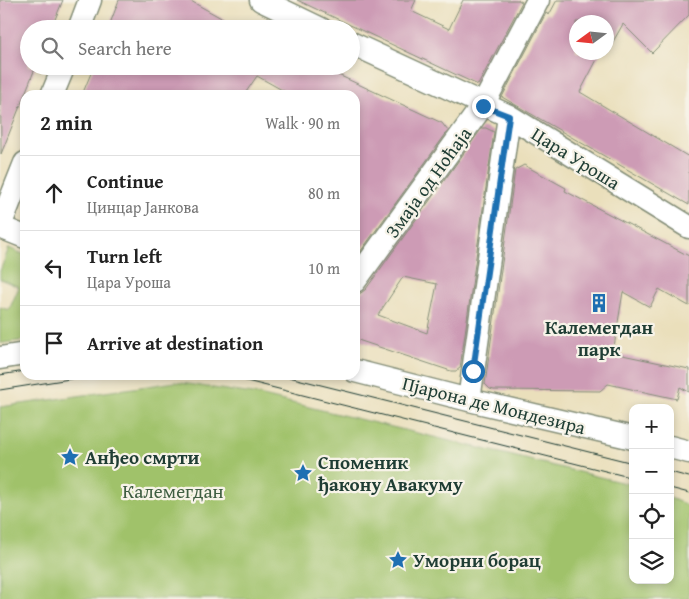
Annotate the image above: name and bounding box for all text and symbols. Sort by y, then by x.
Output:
north arrow [569,15,614,60]
search box [20,20,360,75]
icon: search [38,34,66,62]
text: Search here [78,34,172,62]
route end [472,95,495,118]
text: 2 min [40,107,92,138]
text: Walk · 90 m [265,111,340,135]
street label: Цара Уроша [526,120,626,196]
street label: Змаја од Ноћаја [378,121,478,243]
text: Continue [87,167,164,195]
icon: ahead [40,179,68,207]
text: 80 m [308,181,340,205]
text: Цинцар Јанкова [87,195,199,219]
text: Turn left [87,242,162,270]
icon: left [40,254,68,282]
text: 10 m [308,256,340,280]
text: Цара Уроша [87,270,171,294]
building icon: Калемегдан парк [588,292,610,314]
place label: Калемегдан парк [545,313,653,363]
icon: arrive [40,329,68,357]
text: Arrive at destination [87,329,263,357]
route start [462,360,485,383]
street label: Пјарона де Мондезира [400,369,588,441]
map controls [629,404,674,584]
button: + [629,404,674,449]
place label: Анђео смрти [85,443,199,471]
place icon: Анђео смрти [59,446,81,468]
place label: Споменик ђакону Авакуму [317,448,463,498]
button: − [629,449,674,494]
place icon: Споменик ђакону Авакуму [292,462,314,484]
park label: Калемегдан [122,477,224,505]
button: locate [629,494,674,539]
button: layers [629,539,674,584]
place label: Уморни борац [413,546,541,574]
place icon: Уморни борац [387,549,409,571]

